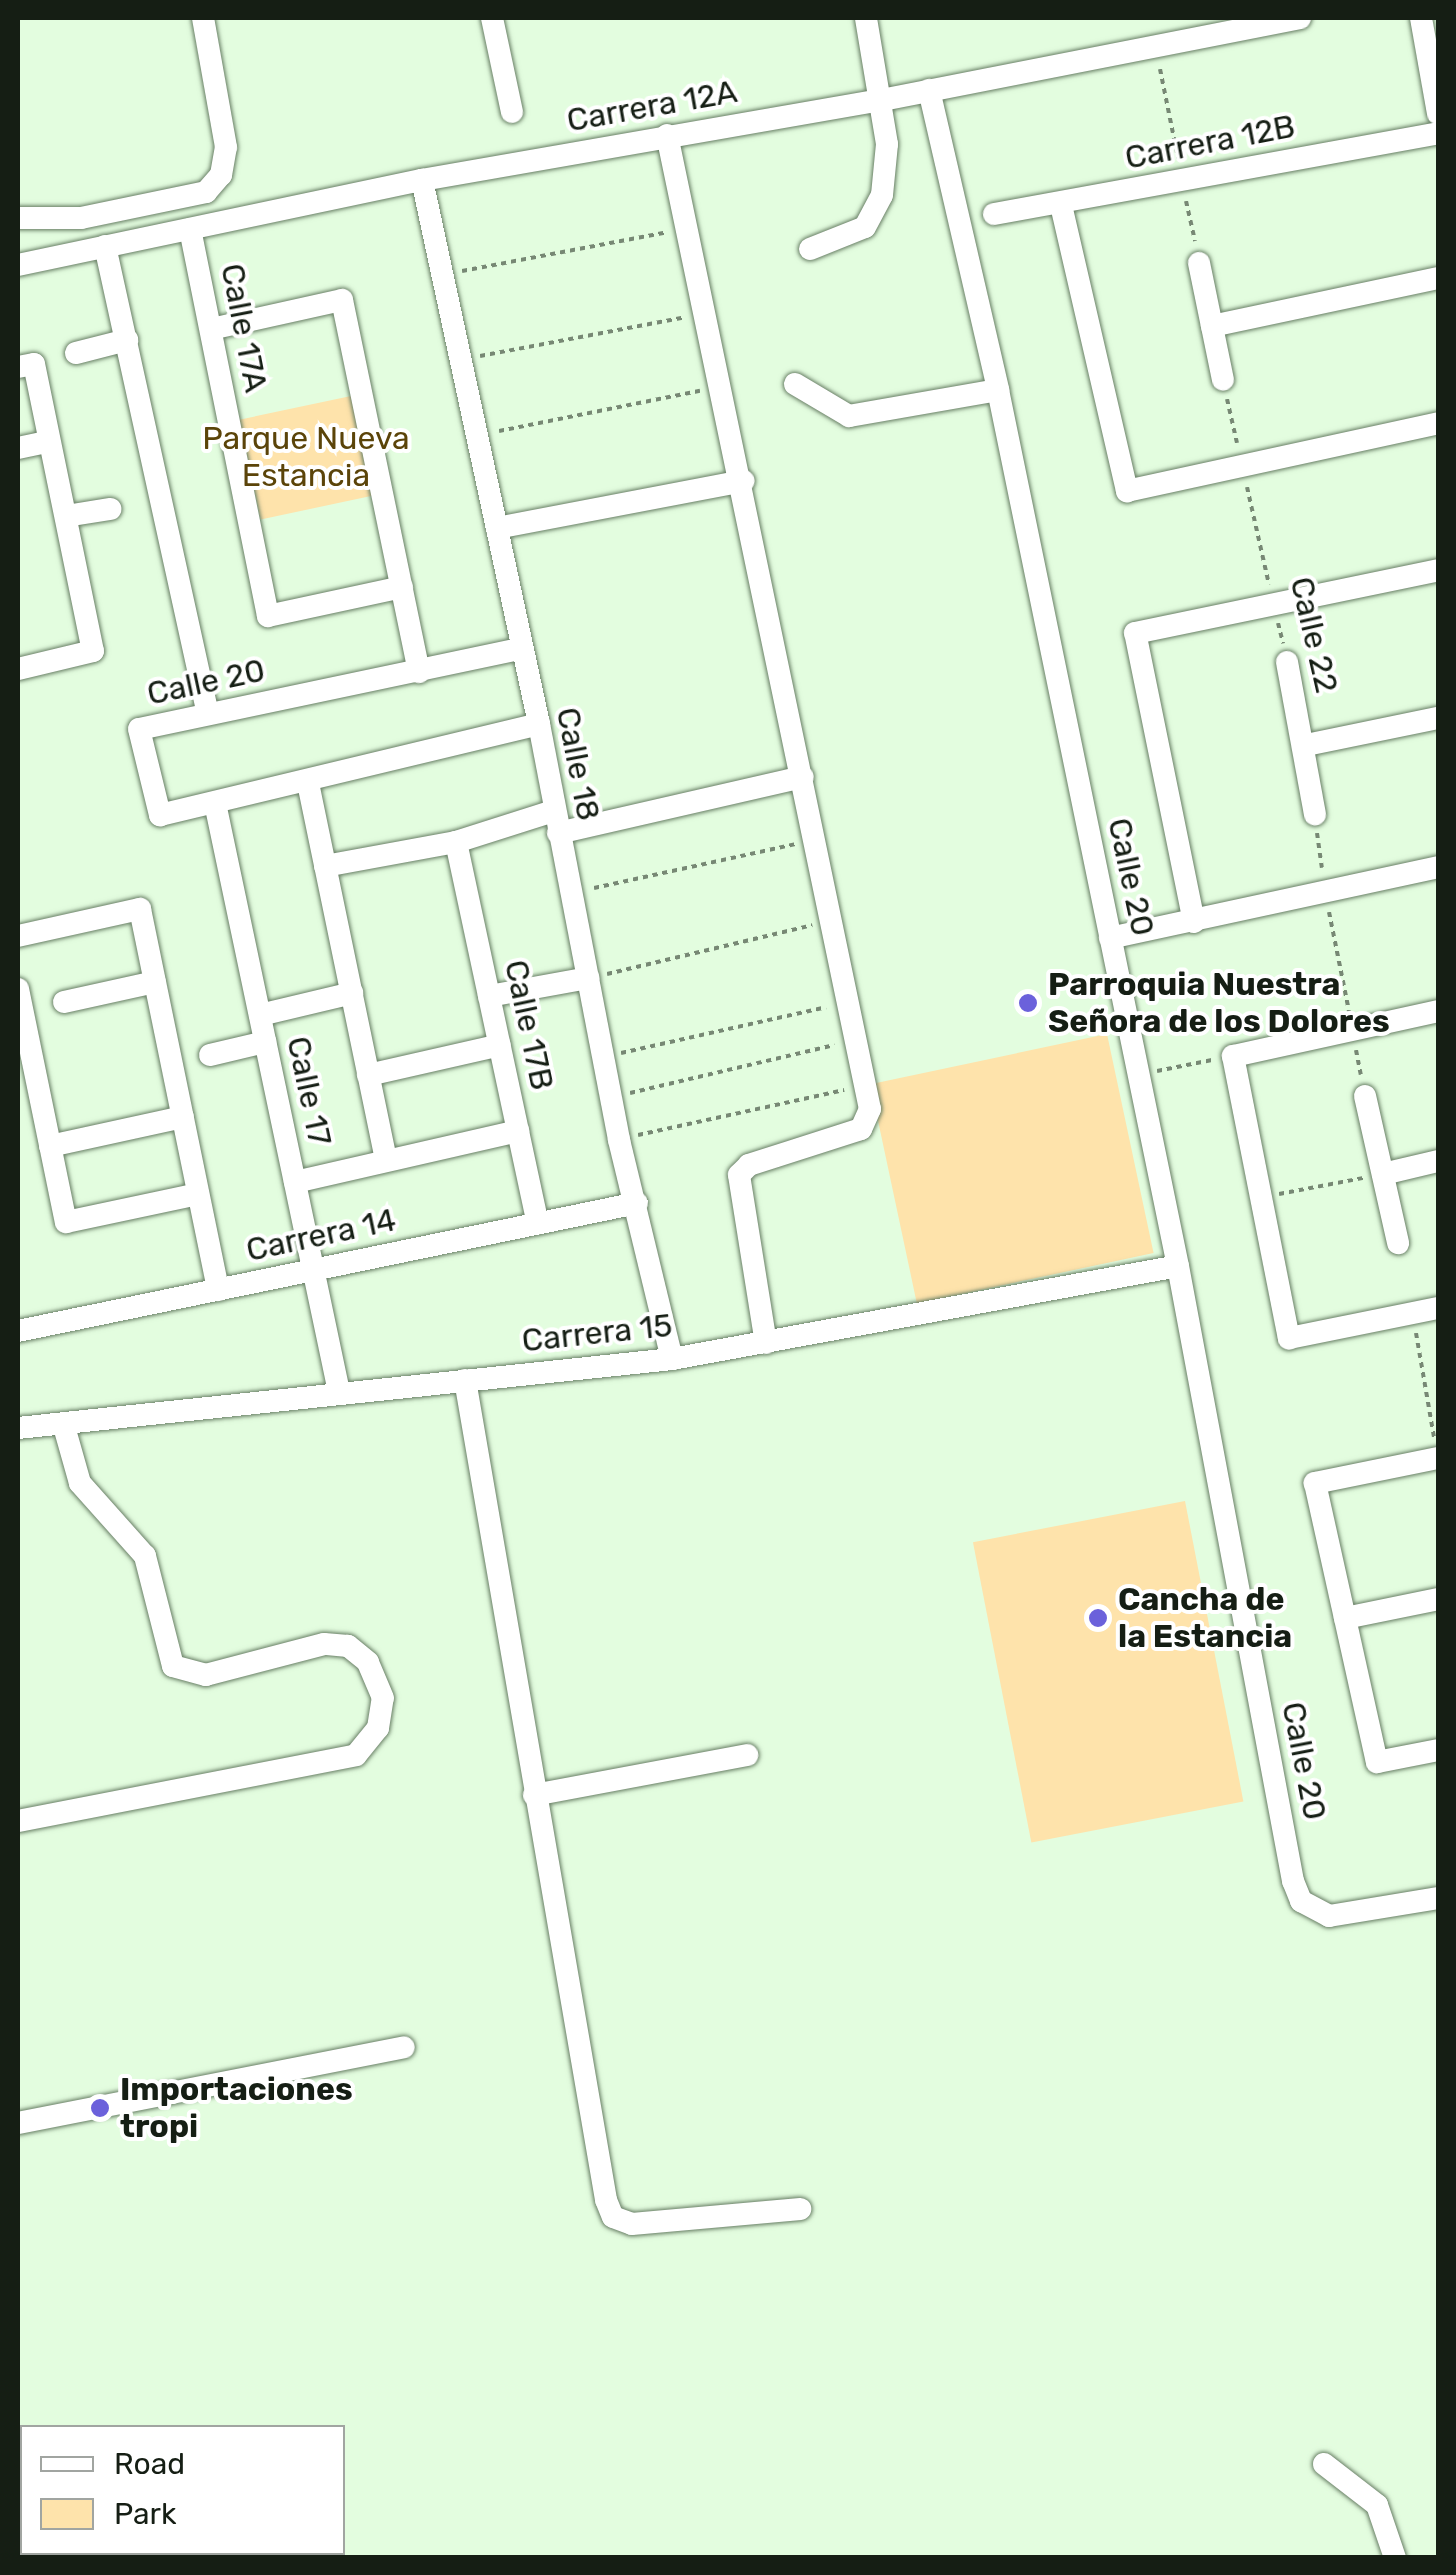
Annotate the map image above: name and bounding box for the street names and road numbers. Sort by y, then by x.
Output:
street label: Carrera 12A [564,72,740,140]
street label: Carrera 12B [1122,107,1298,177]
street label: Calle 17A [213,260,275,396]
street label: Calle 22 [1282,573,1346,697]
street label: Calle 20 [144,651,268,713]
street label: Calle 18 [548,704,608,824]
street label: Calle 20 [1100,815,1162,939]
street label: Calle 17B [497,957,561,1093]
street label: Calle 17 [279,1033,339,1149]
street label: Carrera 14 [243,1200,399,1270]
street label: Carrera 15 [520,1306,674,1360]
street label: Calle 20 [1274,1699,1334,1823]

